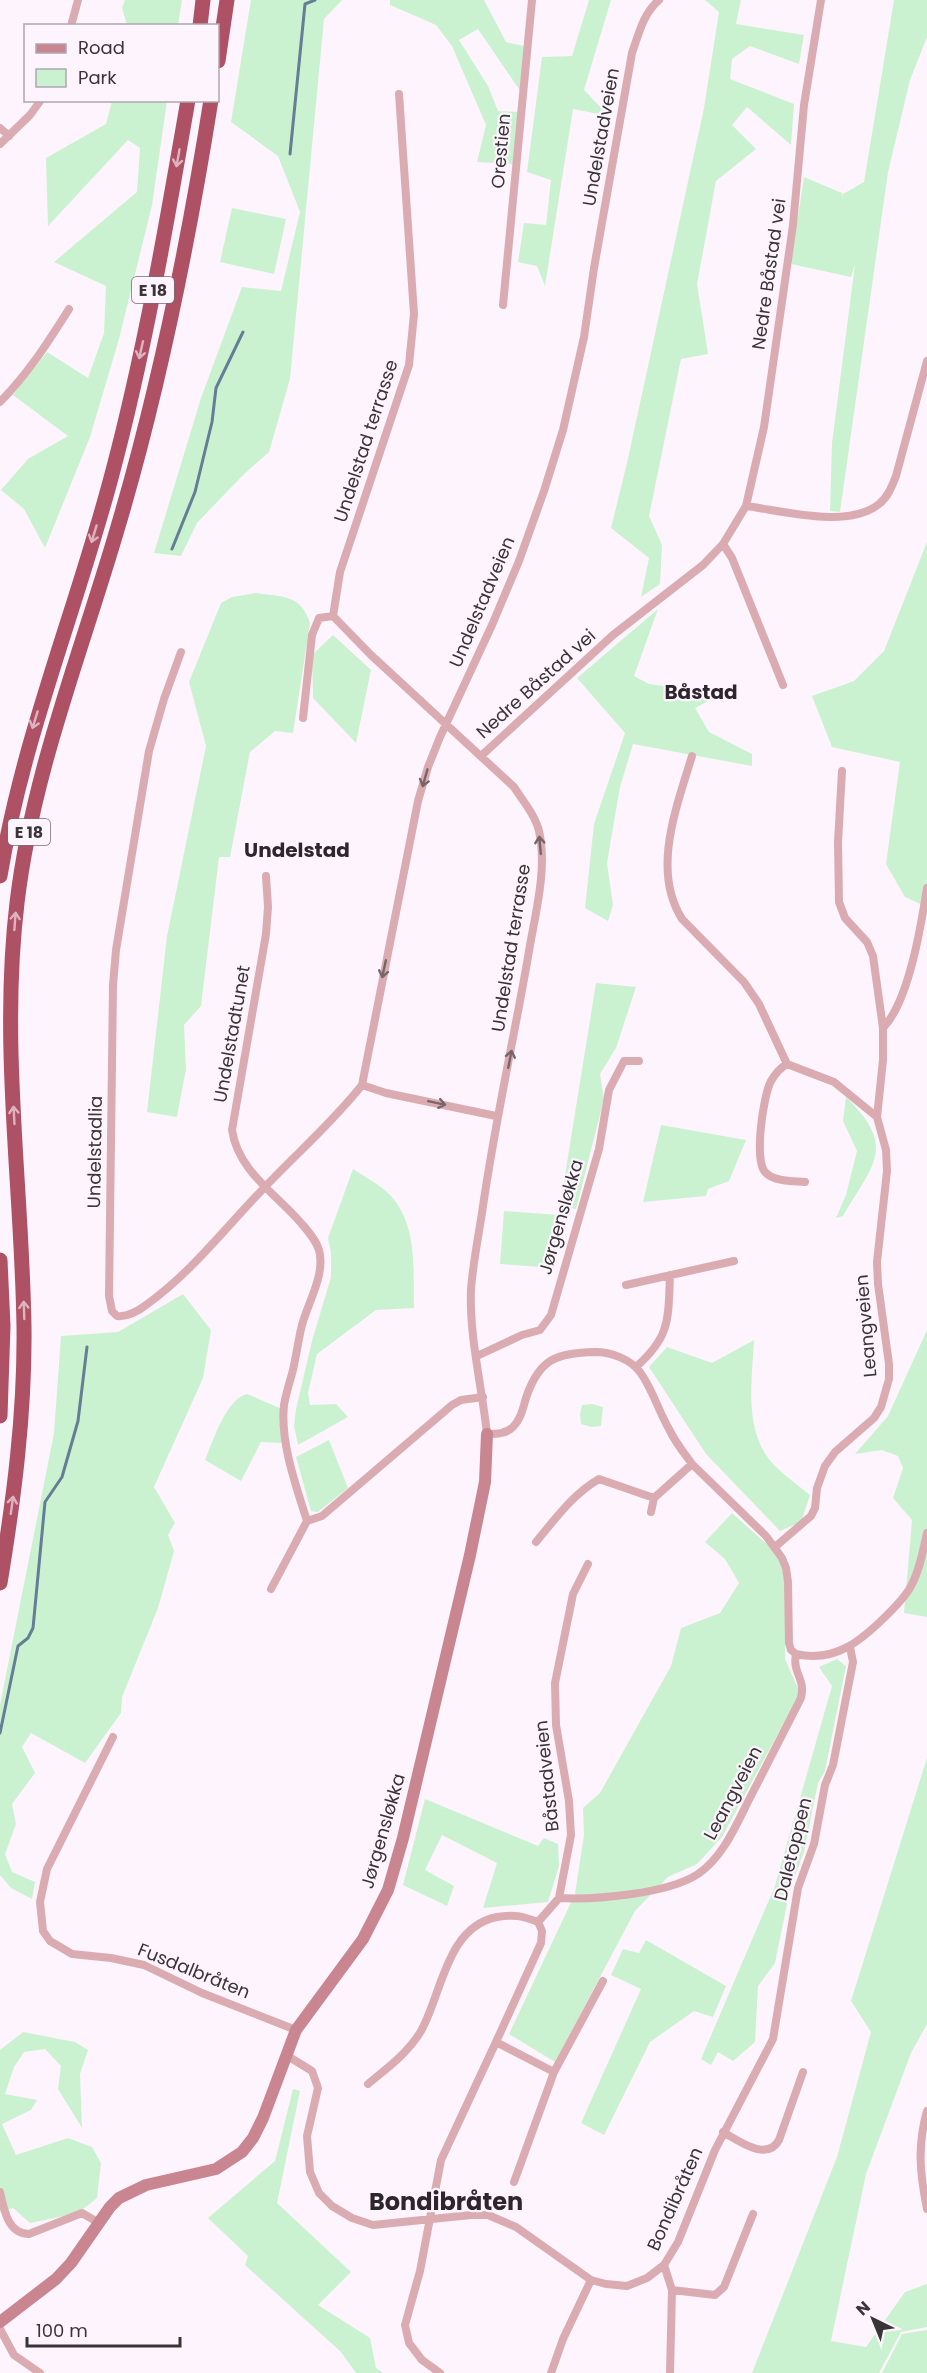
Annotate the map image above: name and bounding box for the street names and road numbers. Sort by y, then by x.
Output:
street label: Undelstadveien [576,66,625,208]
street label: Orestien [485,112,516,189]
street label: Nedre Båstad vei [746,197,792,351]
road number: E 18 [132,277,174,303]
street label: Undelstad terrasse [327,356,404,525]
street label: Undelstadveien [443,532,520,671]
street label: Nedre Båstad vei [471,623,601,744]
road number: E 18 [8,819,50,845]
street label: Undelstad terrasse [485,862,536,1034]
street label: Undelstadtunet [207,963,256,1105]
street label: Undelstadlia [81,1095,108,1209]
street label: Jørgensløkka [532,1156,589,1277]
street label: Leangveien [849,1274,882,1379]
street label: Båstadveien [528,1719,565,1833]
street label: Leangveien [697,1741,768,1844]
street label: Jørgensløkka [354,1770,411,1891]
street label: Daletoppen [768,1795,817,1903]
street label: Fusdalbråten [134,1937,254,2004]
street label: Bondibråten [641,2143,709,2255]

